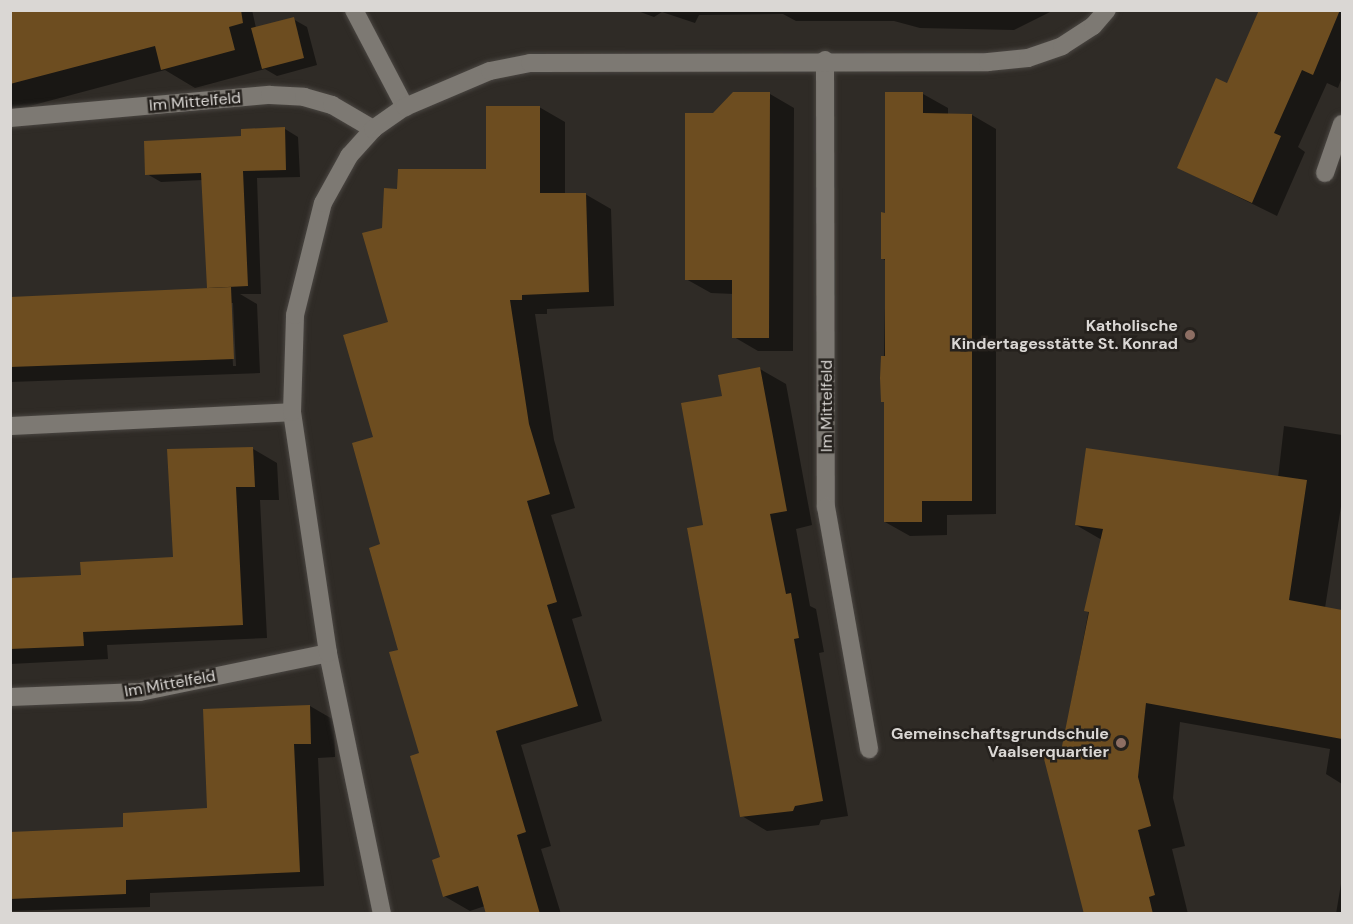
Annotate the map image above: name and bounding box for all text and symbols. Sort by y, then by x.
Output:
street label: Im Mittelfeld [148,88,242,116]
place label: Katholische Kindertagesstätte St. Konrad [951,316,1178,354]
marker: Katholische Kindertagesstätte St. Konrad [1183,328,1197,342]
street label: Im Mittelfeld [817,360,837,452]
street label: Im Mittelfeld [123,667,217,701]
place label: Gemeinschaftsgrundschule Vaalserquartier [891,724,1109,762]
marker: Gemeinschaftsgrundschule Vaalserquartier [1114,736,1128,750]

